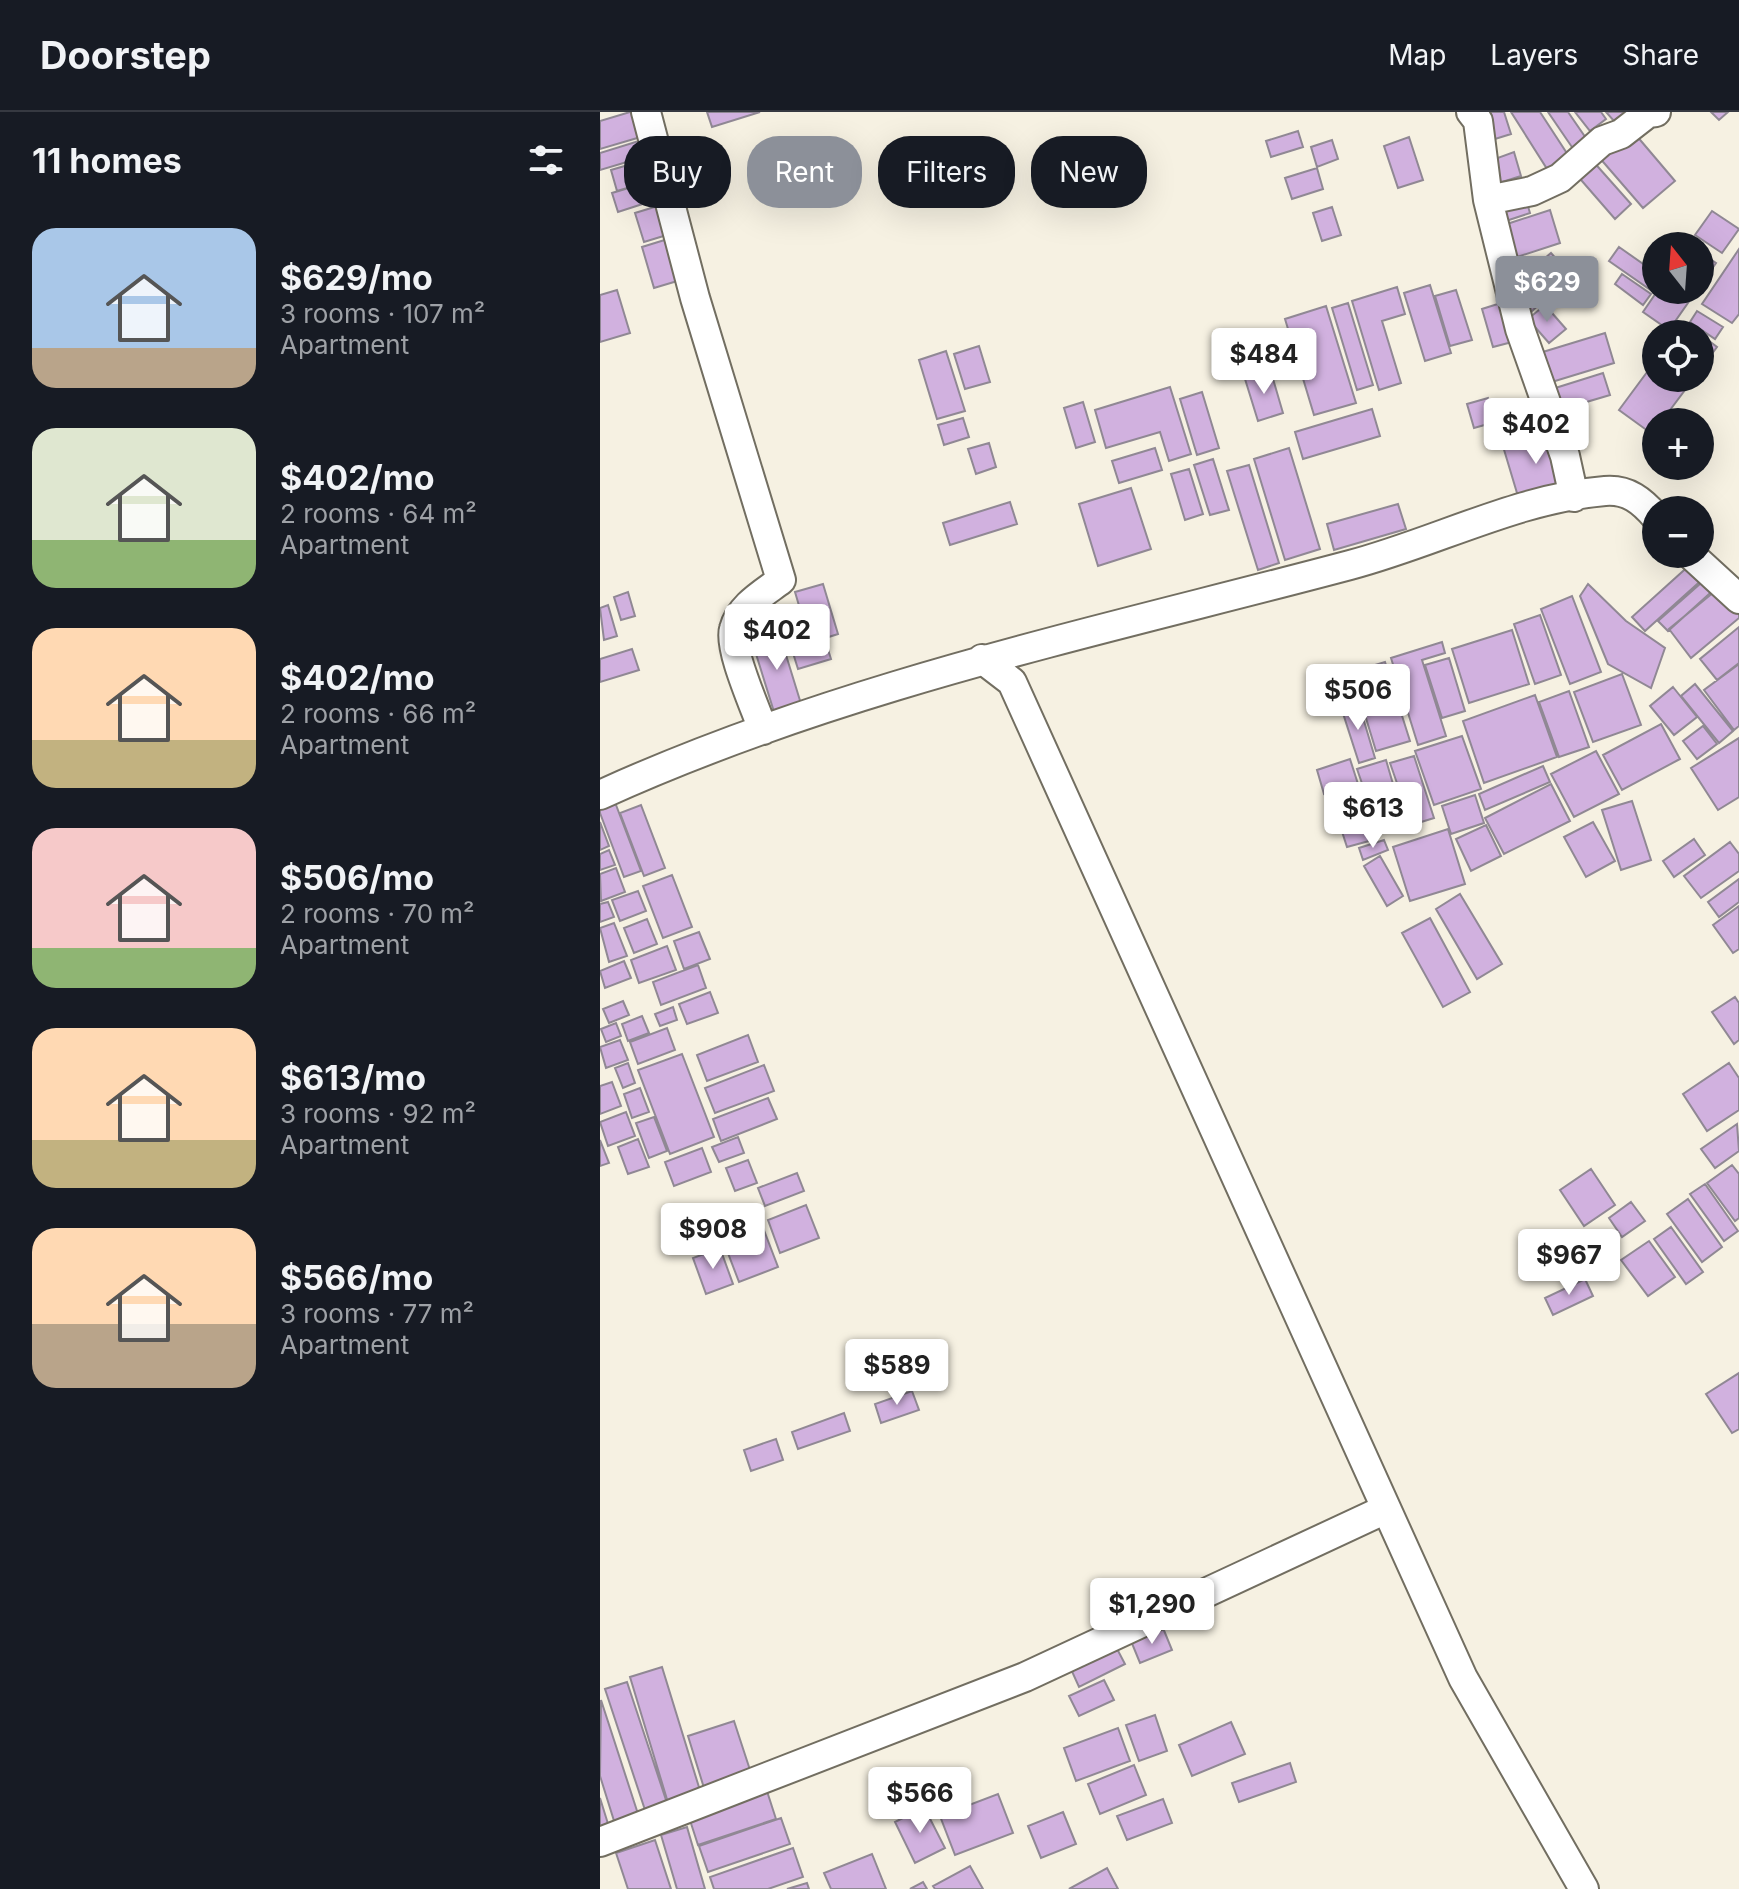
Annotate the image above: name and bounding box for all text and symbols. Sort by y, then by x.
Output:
text: Doorstep [40,32,211,78]
text: Map [1388,38,1446,72]
text: Layers [1490,38,1578,72]
text: Share [1622,38,1699,72]
chip: Buy [624,136,731,208]
chip: Rent [747,136,862,208]
chip: Filters [878,136,1015,208]
chip: New [1031,136,1147,208]
icon: filters [524,138,568,182]
text: 11 homes [32,140,182,181]
north arrow [1642,232,1714,304]
map controls [1642,232,1714,568]
pin: $629 [1500,256,1594,324]
text: $629/mo [280,257,433,298]
icon: home [96,260,192,356]
text: $629 [1513,266,1581,297]
text: 3 rooms · 107 m² [280,298,485,329]
button: locate [1642,320,1714,392]
pin: $484 [1217,328,1311,396]
text: Apartment [280,329,409,360]
text: $484 [1229,338,1299,369]
pin: $402 [1489,398,1583,466]
text: $402 [1502,408,1570,439]
button: + [1642,408,1714,480]
text: $402/mo [280,457,435,498]
icon: home [96,460,192,556]
button: − [1642,496,1714,568]
text: 2 rooms · 64 m² [280,498,477,529]
text: Apartment [280,529,409,560]
pin: $402 [730,604,824,672]
text: $402 [743,614,811,645]
text: $402/mo [280,657,435,698]
icon: home [96,660,192,756]
pin: $506 [1311,664,1405,732]
text: $506 [1324,674,1392,705]
text: 2 rooms · 66 m² [280,698,476,729]
text: Apartment [280,729,409,760]
pin: $613 [1326,782,1420,850]
text: $613 [1342,792,1404,823]
text: $506/mo [280,857,434,898]
icon: home [96,860,192,956]
text: 2 rooms · 70 m² [280,898,475,929]
text: Apartment [280,929,409,960]
text: $613/mo [280,1057,426,1098]
icon: home [96,1060,192,1156]
text: 3 rooms · 92 m² [280,1098,476,1129]
text: Apartment [280,1129,409,1160]
pin: $908 [666,1203,760,1271]
text: $908 [679,1213,747,1244]
pin: $967 [1522,1229,1616,1297]
text: $967 [1536,1239,1602,1270]
text: $566/mo [280,1257,433,1298]
icon: home [96,1260,192,1356]
text: 3 rooms · 77 m² [280,1298,474,1329]
text: Apartment [280,1329,409,1360]
pin: $589 [850,1339,944,1407]
text: $589 [863,1349,931,1380]
pin: $1,290 [1087,1578,1217,1646]
text: $1,290 [1108,1588,1196,1619]
pin: $566 [873,1767,967,1835]
text: $566 [886,1777,954,1808]

